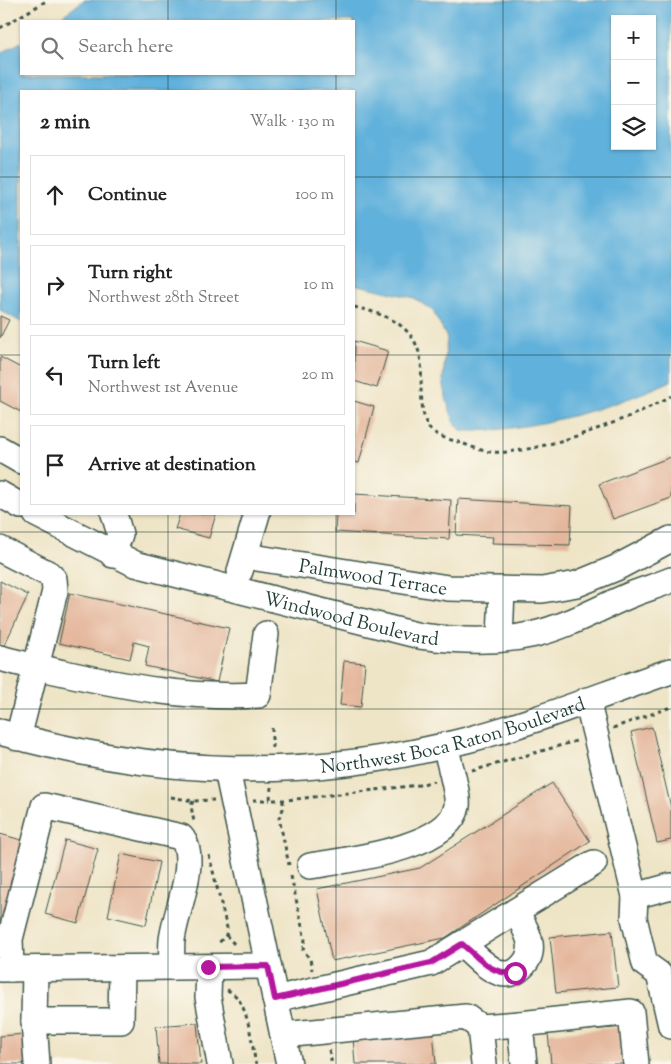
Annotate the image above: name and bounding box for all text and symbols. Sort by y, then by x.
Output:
map controls [611,15,656,150]
button: + [611,15,656,60]
search box [20,20,355,75]
icon: search [38,34,66,62]
text: Search here [78,34,173,61]
button: − [611,60,656,105]
button: layers [611,105,656,150]
text: 2 min [40,108,90,138]
text: Walk · 130 m [250,111,335,134]
icon: ahead [41,181,69,209]
text: Continue [88,182,167,209]
text: 100 m [295,184,334,207]
text: Turn right [88,260,172,287]
icon: right [41,271,69,299]
text: 10 m [304,274,334,297]
text: Northwest 28th Street [88,287,239,310]
text: Turn left [88,350,160,377]
icon: left [41,361,69,389]
text: 20 m [301,364,334,387]
text: Northwest 1st Avenue [88,377,238,400]
icon: arrive [41,451,69,479]
text: Arrive at destination [88,452,256,479]
street label: Palmwood Terrace [297,554,449,604]
street label: Windwood Boulevard [260,586,440,654]
street label: Northwest Boca Raton Boulevard [319,692,590,782]
route end [197,956,220,979]
route start [504,962,527,985]

